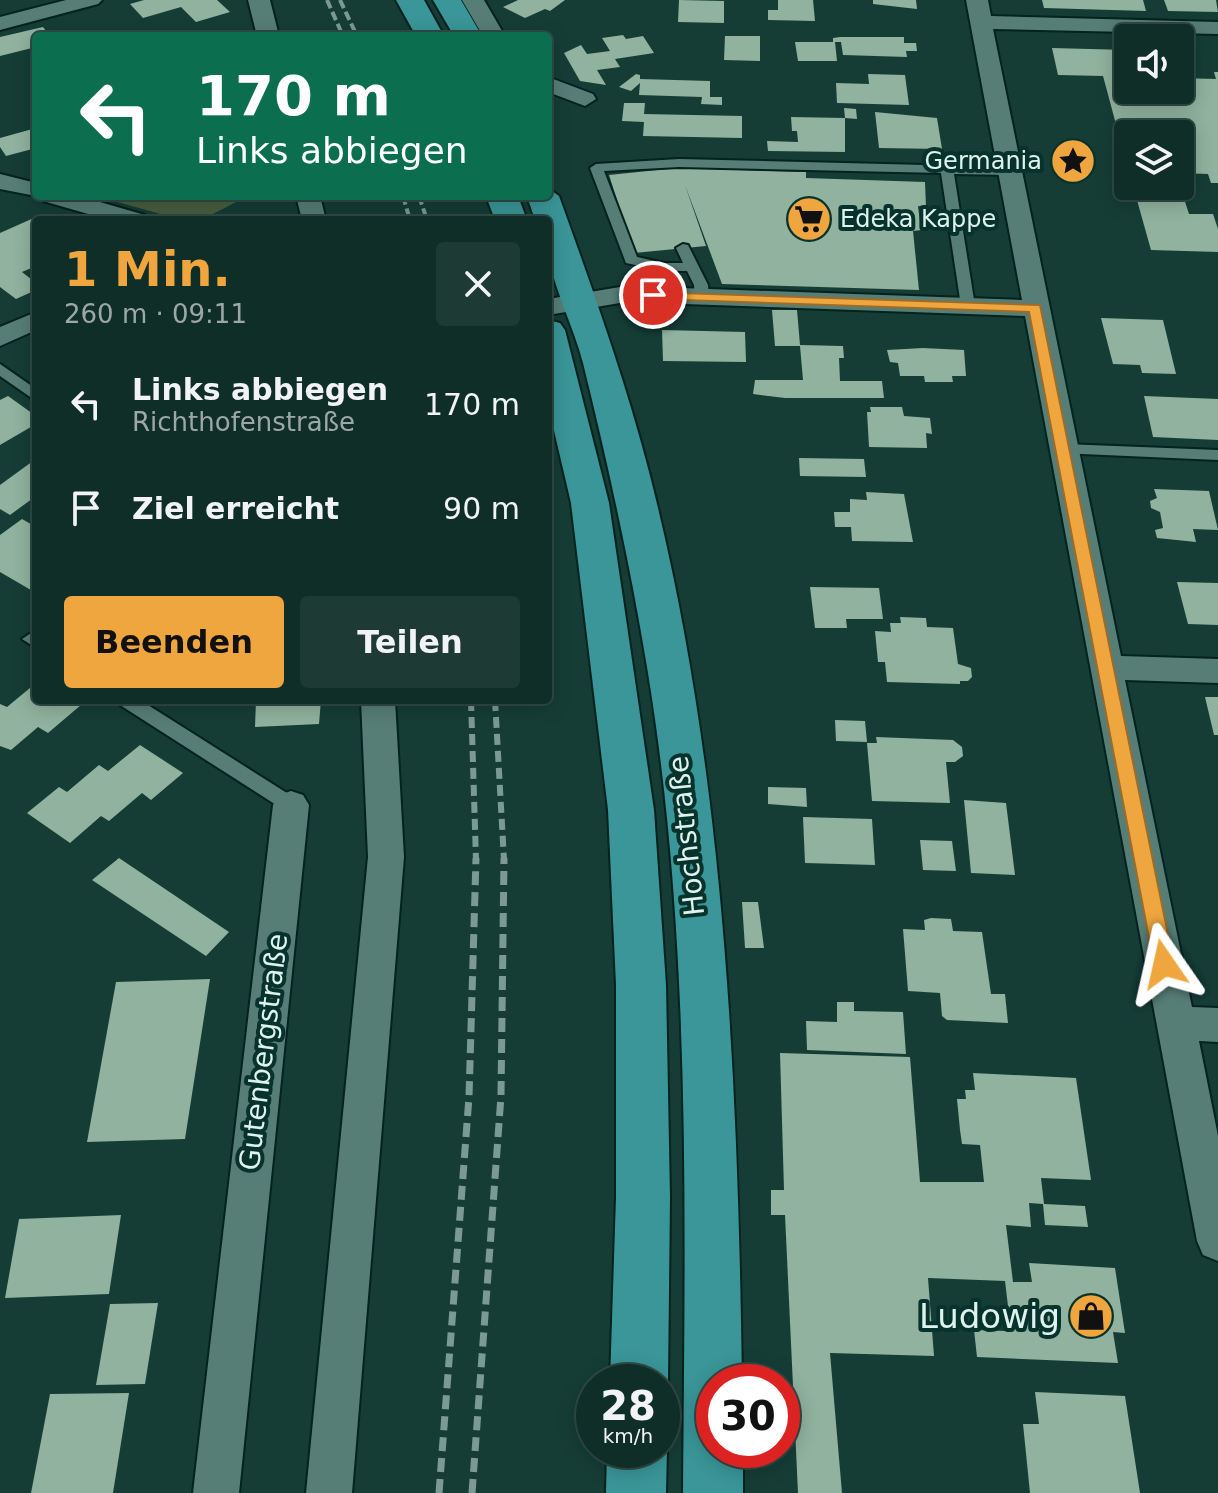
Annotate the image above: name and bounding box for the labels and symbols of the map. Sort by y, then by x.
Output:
place icon: Germania [1049,137,1097,185]
place label: Germania [925,147,1042,175]
supermarket icon: Edeka Kappe [785,195,833,243]
place label: Edeka Kappe [840,205,996,233]
pin [619,261,687,329]
street label: Hochstraße [662,754,711,917]
position arrow [1122,922,1206,1006]
street label: Gutenbergstraße [233,932,294,1172]
shop icon: Ludowig [1067,1292,1115,1340]
place label: Ludowig [919,1296,1060,1336]
speed limit sign: 30 [696,1364,800,1468]

